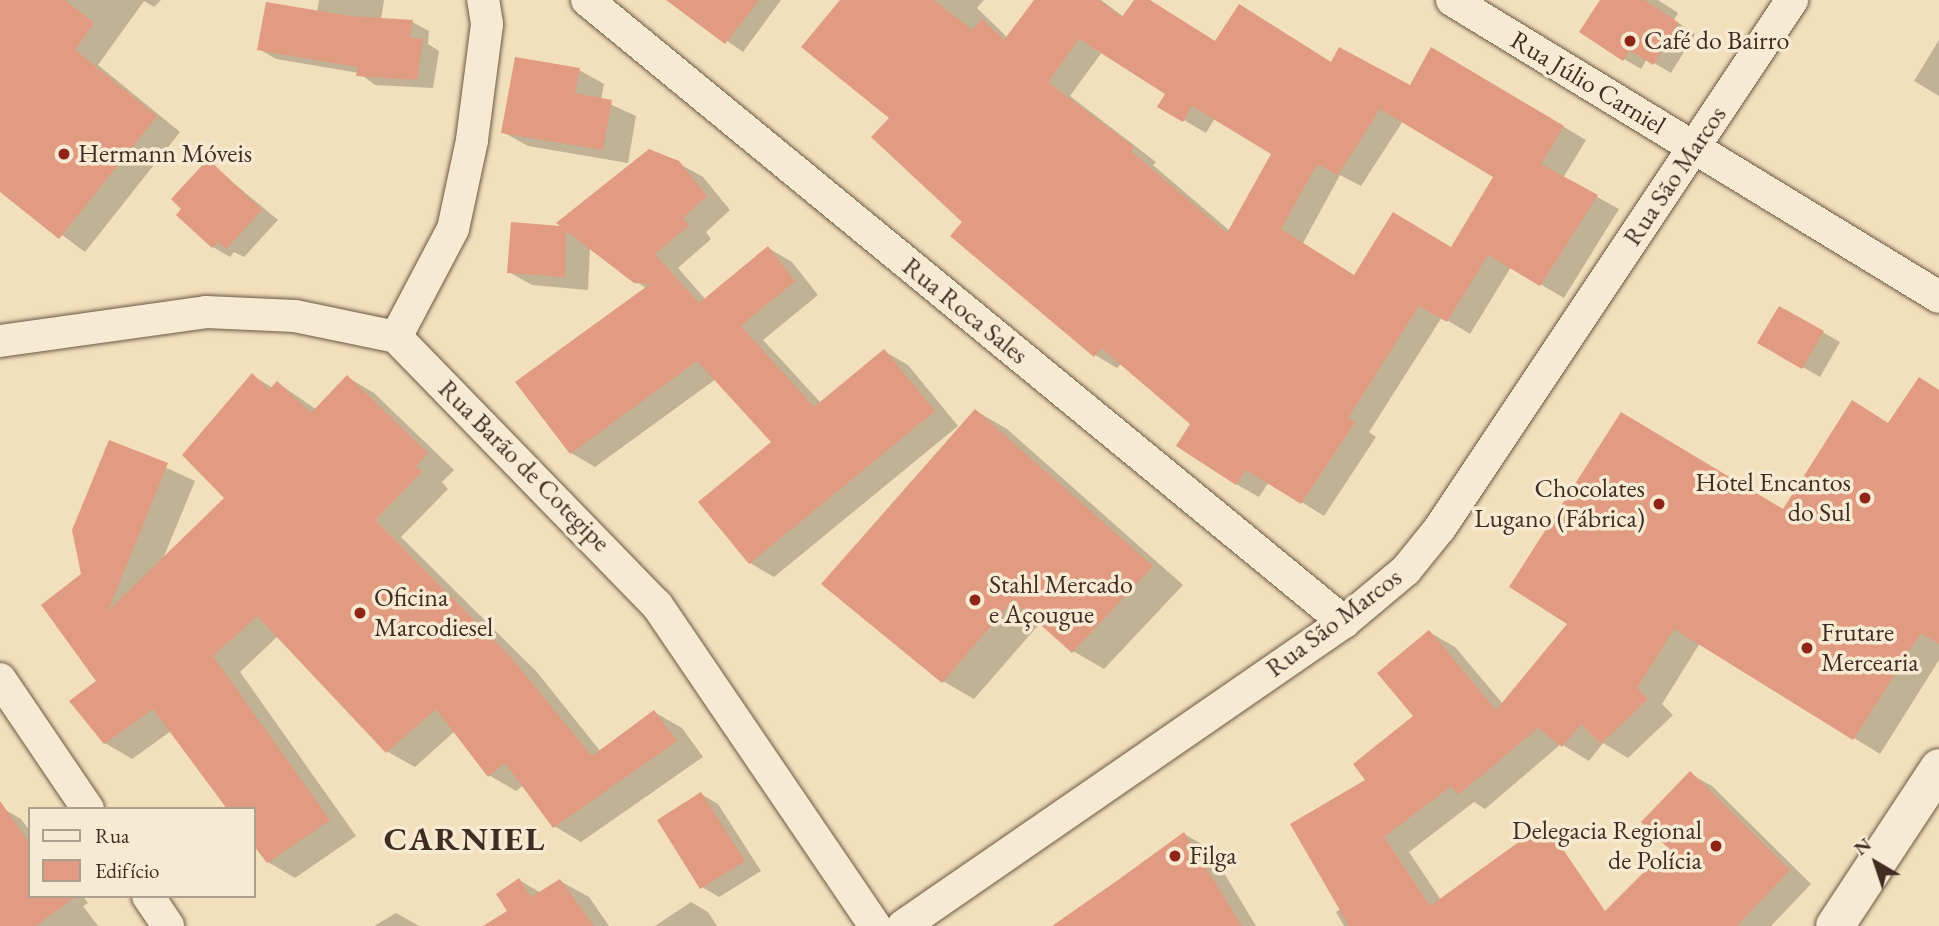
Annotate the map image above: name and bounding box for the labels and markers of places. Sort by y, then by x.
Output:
place label: Café do Bairro [1644,25,1789,57]
marker: Café do Bairro [1622,33,1638,49]
place label: Hermann Móveis [78,138,252,170]
marker: Hermann Móveis [56,146,72,162]
place label: Hotel Encantos do Sul [1695,467,1851,528]
place label: Chocolates Lugano (Fábrica) [1474,473,1645,534]
marker: Hotel Encantos do Sul [1857,490,1873,506]
marker: Chocolates Lugano (Fábrica) [1651,496,1667,512]
place label: Stahl Mercado e Açougue [989,569,1133,630]
place label: Oficina Marcodiesel [374,582,493,644]
marker: Stahl Mercado e Açougue [967,592,983,608]
marker: Oficina Marcodiesel [352,605,368,621]
place label: Frutare Mercearia [1821,617,1919,678]
marker: Frutare Mercearia [1799,640,1815,656]
place label: Delegacia Regional de Polícia [1512,815,1702,876]
marker: Delegacia Regional de Polícia [1708,838,1724,854]
place label: Filga [1189,840,1237,872]
marker: Filga [1167,848,1183,864]

